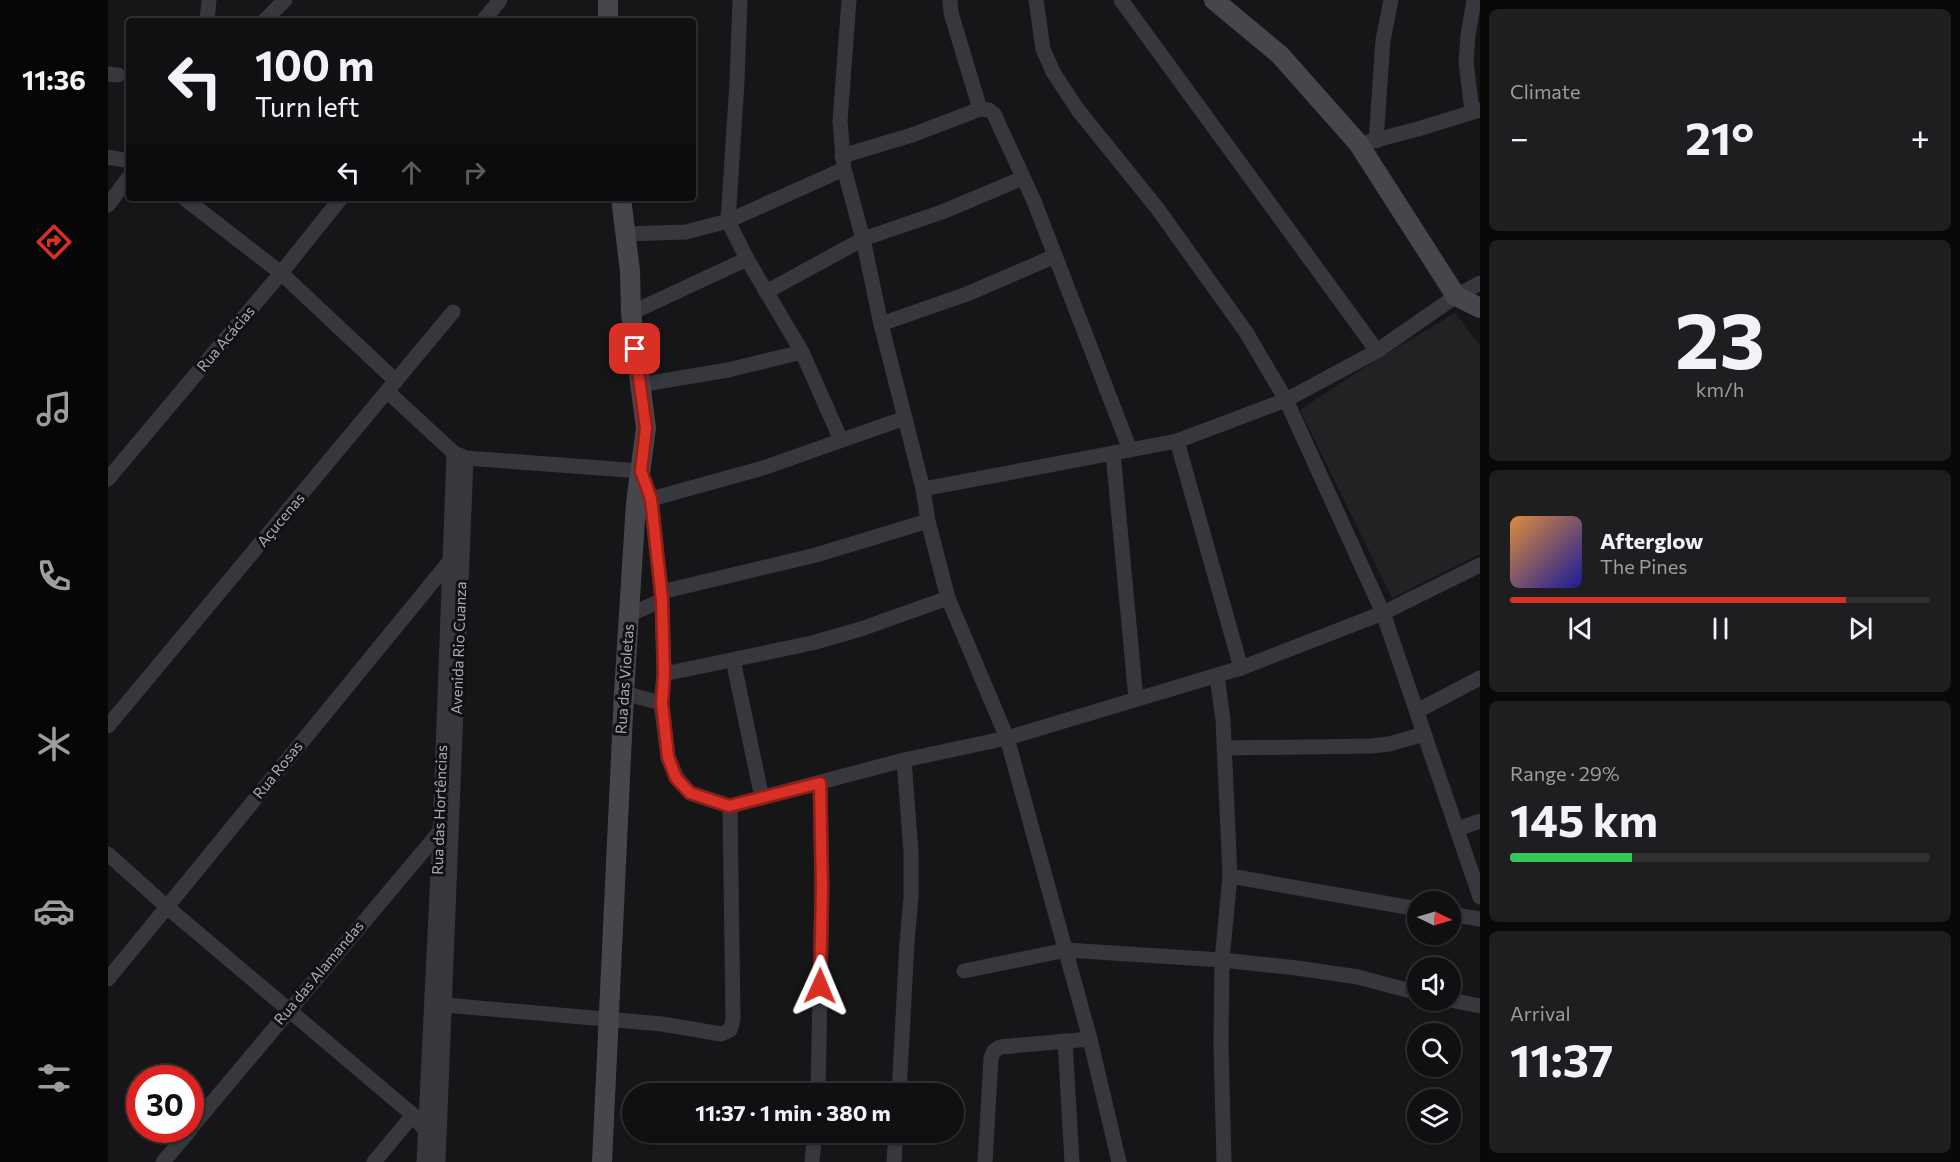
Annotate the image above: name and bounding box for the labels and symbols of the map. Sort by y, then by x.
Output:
street label: Rua Acácias [193,302,258,375]
pin [609,323,660,374]
street label: Açucenas [253,489,308,550]
street label: Avenida Rio Cuanza [447,581,469,715]
street label: Rua das Violetas [611,623,637,735]
street label: Rua Rosas [249,737,306,802]
street label: Rua das Hortências [428,745,450,875]
north arrow [1407,891,1461,945]
street label: Rua das Alamandas [270,917,367,1028]
position arrow [788,954,852,1018]
speed limit sign: 30 [126,1065,204,1143]

